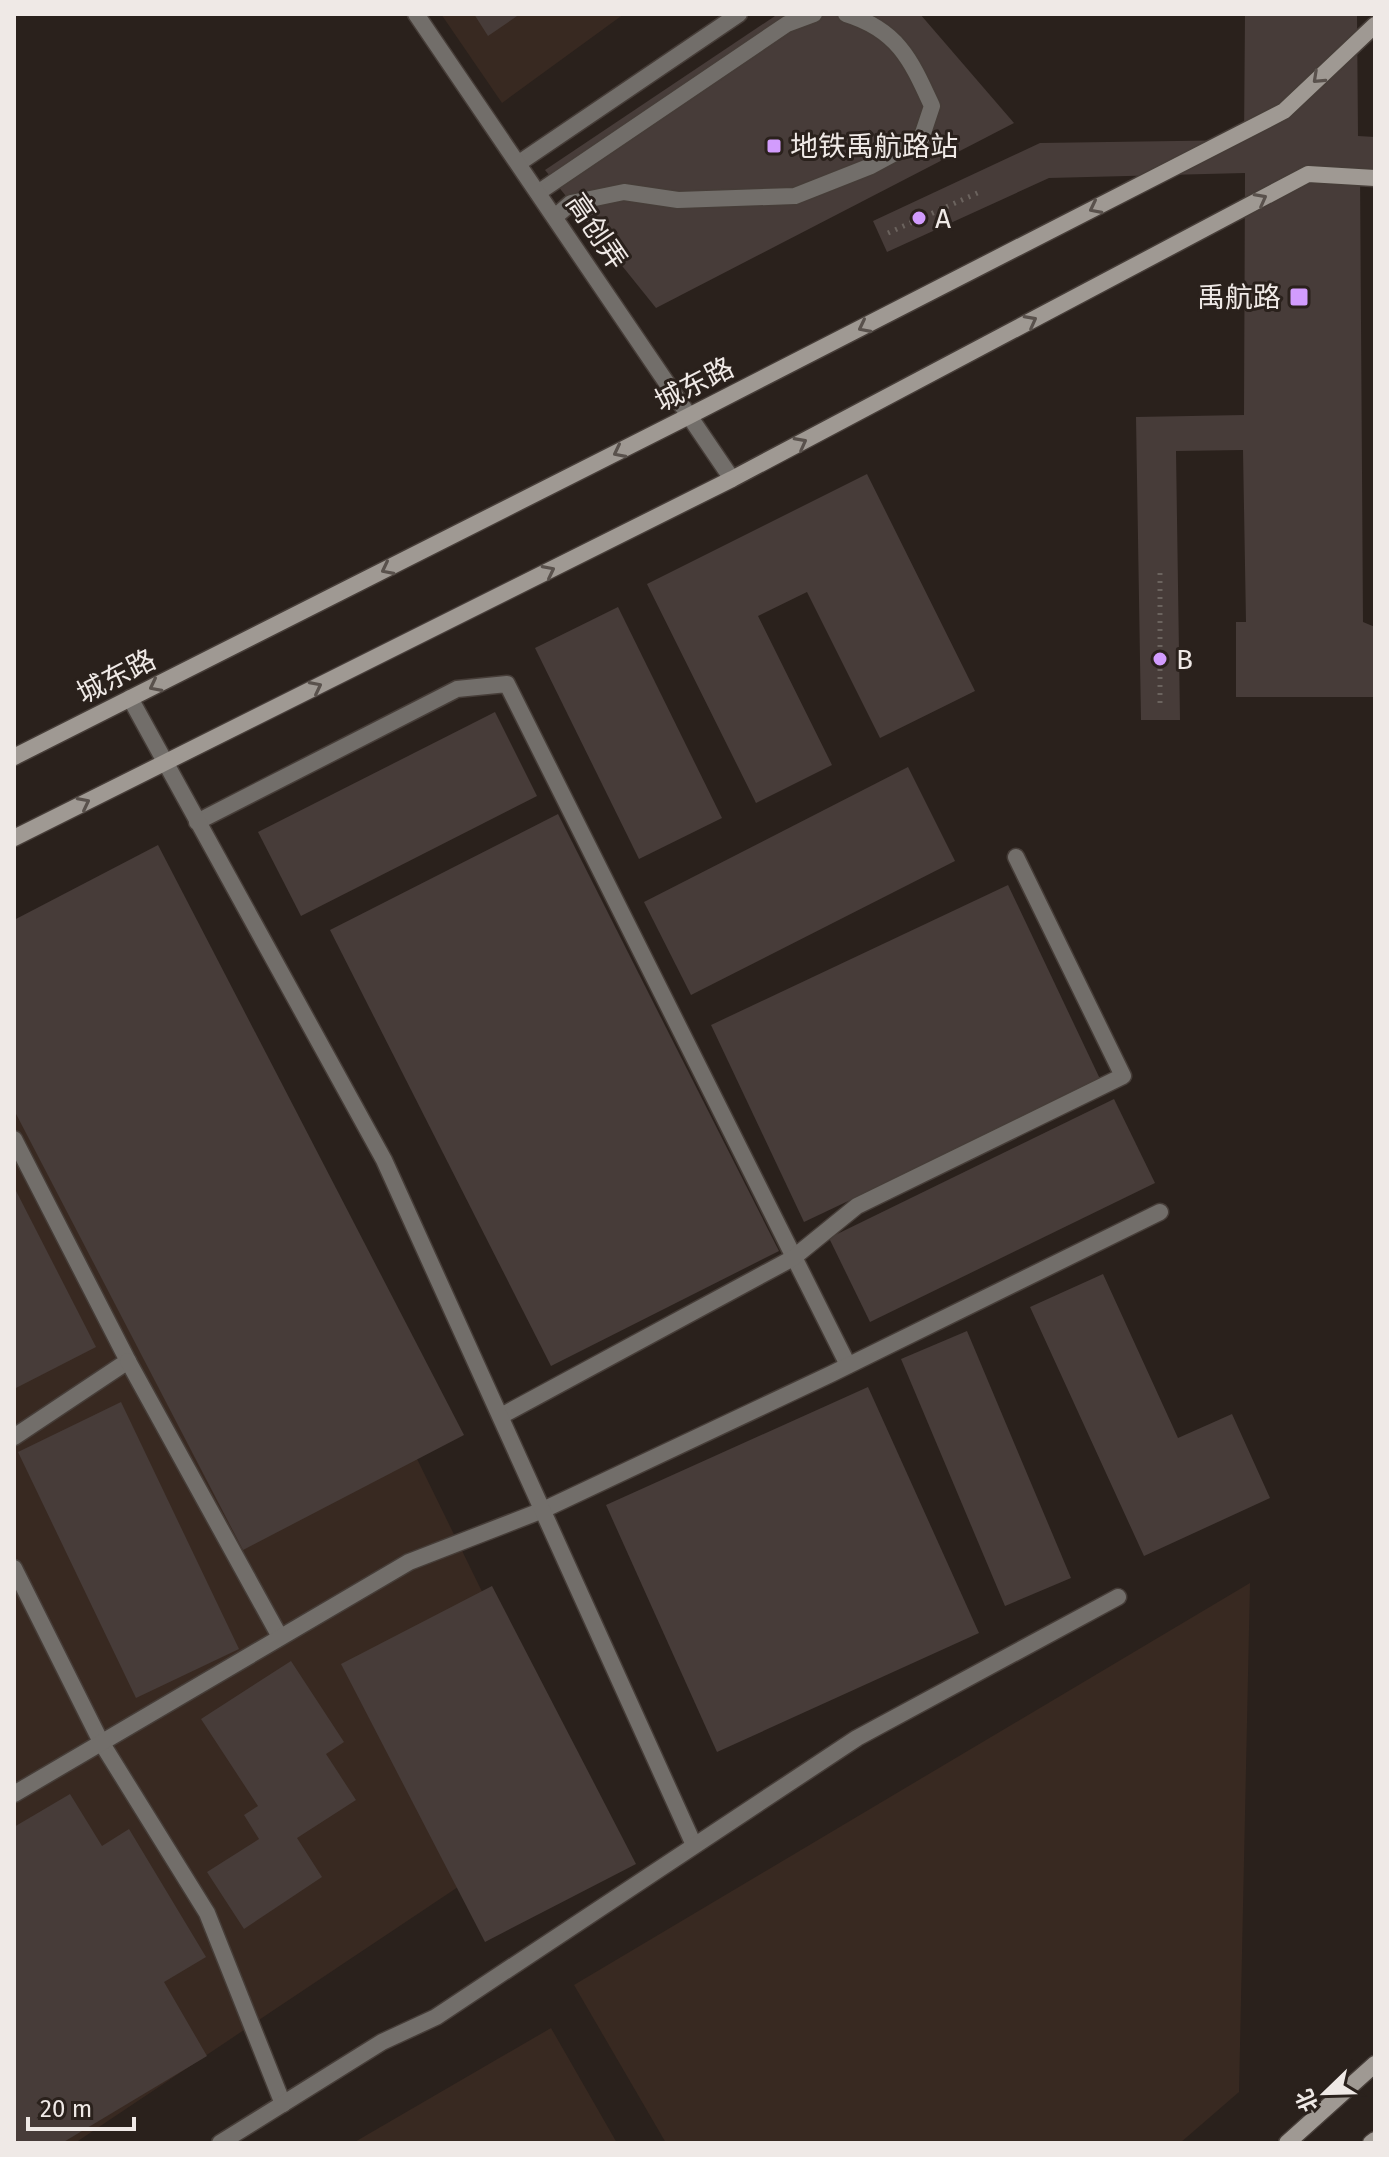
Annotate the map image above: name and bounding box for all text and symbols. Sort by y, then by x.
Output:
one-way arrow [1313,69,1328,83]
place label: 地铁禹航路站 [790,130,958,163]
marker: 地铁禹航路站 [765,137,783,155]
street label: 高创弄 [559,187,634,275]
one-way arrow [1252,193,1266,209]
one-way arrow [1088,198,1103,214]
place label: A [935,202,951,235]
marker: A [910,209,928,227]
place label: 禹航路 [1197,281,1281,314]
marker: 禹航路 [1288,286,1310,308]
one-way arrow [1023,315,1037,330]
one-way arrow [857,317,872,332]
street label: 城东路 [649,351,739,418]
one-way arrow [793,437,808,452]
one-way arrow [612,442,627,457]
one-way arrow [380,559,395,574]
one-way arrow [540,565,555,581]
street label: 城东路 [71,643,161,710]
place label: B [1176,643,1193,676]
marker: B [1151,650,1169,668]
one-way arrow [148,676,163,692]
one-way arrow [308,681,323,697]
one-way arrow [75,798,90,813]
north arrow [1285,2053,1365,2133]
scale bar [28,2081,134,2131]
text: 北 [1290,2085,1324,2116]
text: 20 m [40,2095,92,2123]

